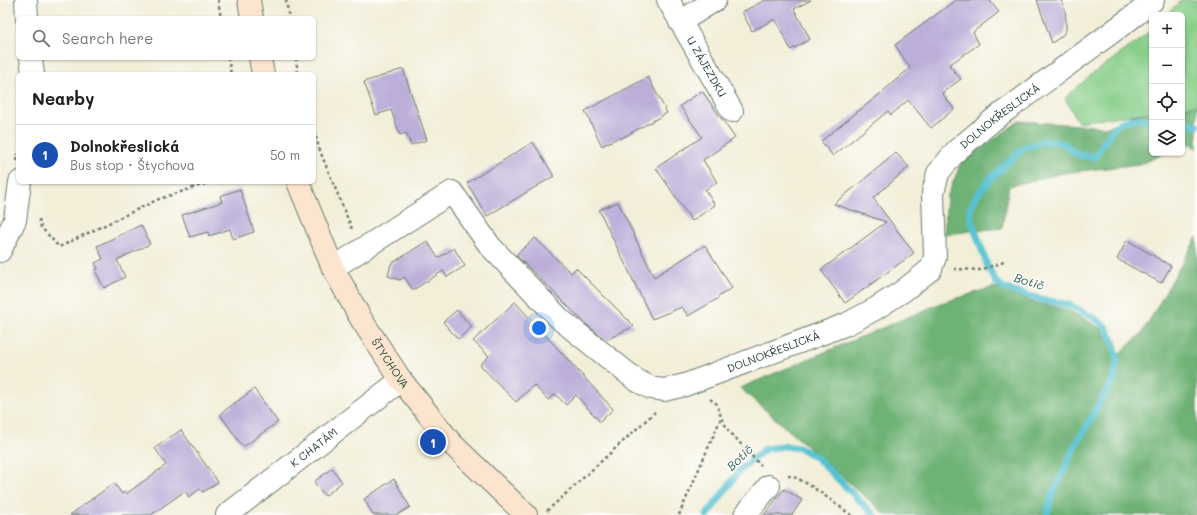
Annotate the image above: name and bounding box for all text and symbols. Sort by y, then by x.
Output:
map controls [1149,12,1185,156]
button: + [1149,12,1185,48]
search box [16,16,316,60]
icon: search [30,27,52,49]
text: Search here [62,28,153,48]
street label: U ZÁJEZDKU [684,34,730,99]
button: − [1149,48,1185,84]
street label: DOLNOKŘESLICKÁ [956,80,1043,152]
button: locate [1149,84,1185,120]
text: Nearby [32,87,94,109]
button: layers [1149,120,1185,156]
text: Dolnokřeslická [70,136,179,156]
text: 1 [42,146,48,163]
text: 50 m [270,146,300,163]
text: Bus stop · Štychova [70,156,195,173]
water label: Botič [1012,269,1046,293]
your location [529,318,549,338]
street label: DOLNOKŘESLICKÁ [725,327,822,376]
street label: ŠTYCHOVA [369,335,413,391]
street label: K CHATÁM [287,424,340,470]
pin: 1 [420,427,446,457]
water label: Botič [723,441,756,474]

